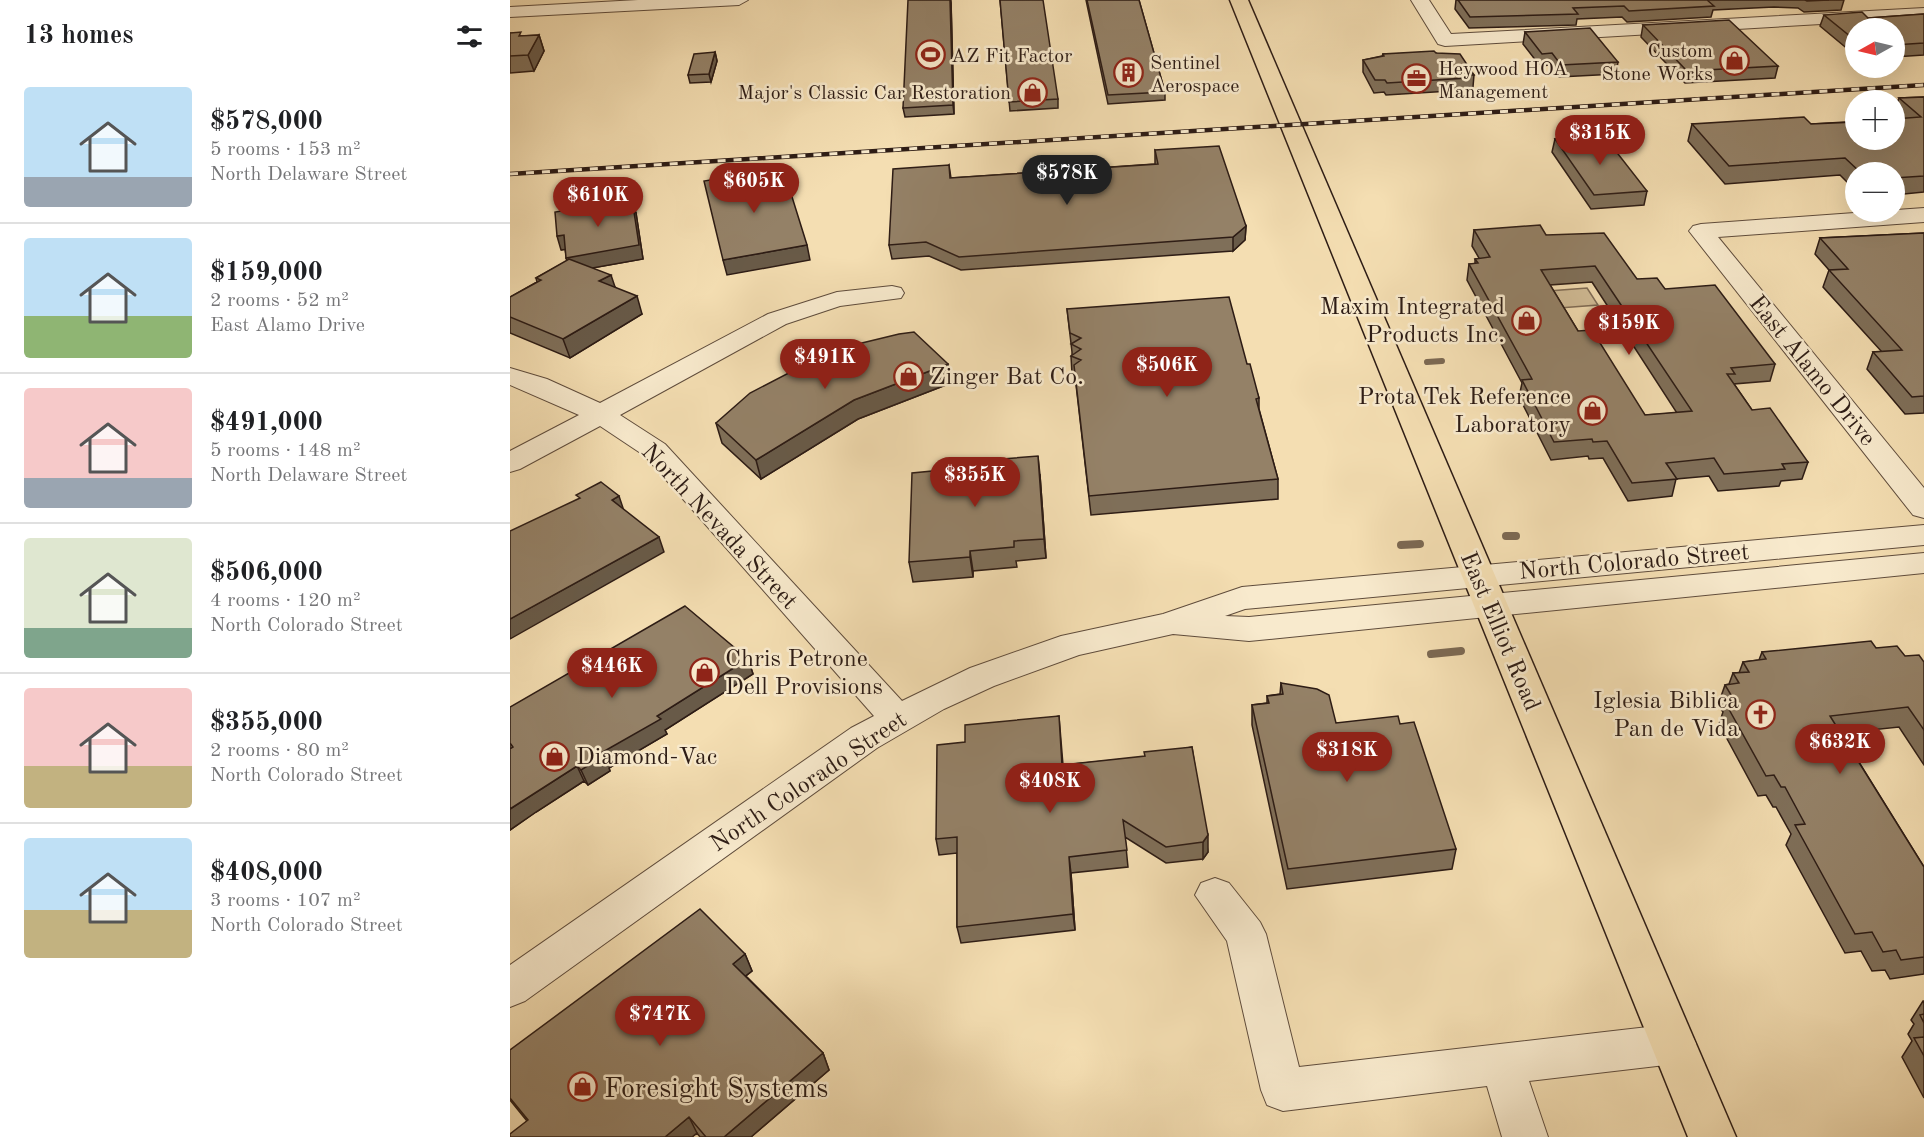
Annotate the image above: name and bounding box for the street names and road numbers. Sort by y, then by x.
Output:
street label: East Alamo Drive [1744,291,1879,451]
street label: North Nevada Street [636,440,801,615]
street label: North Colorado Street [1518,541,1750,585]
street label: East Elliot Road [1455,549,1544,715]
street label: North Colorado Street [707,708,912,857]

